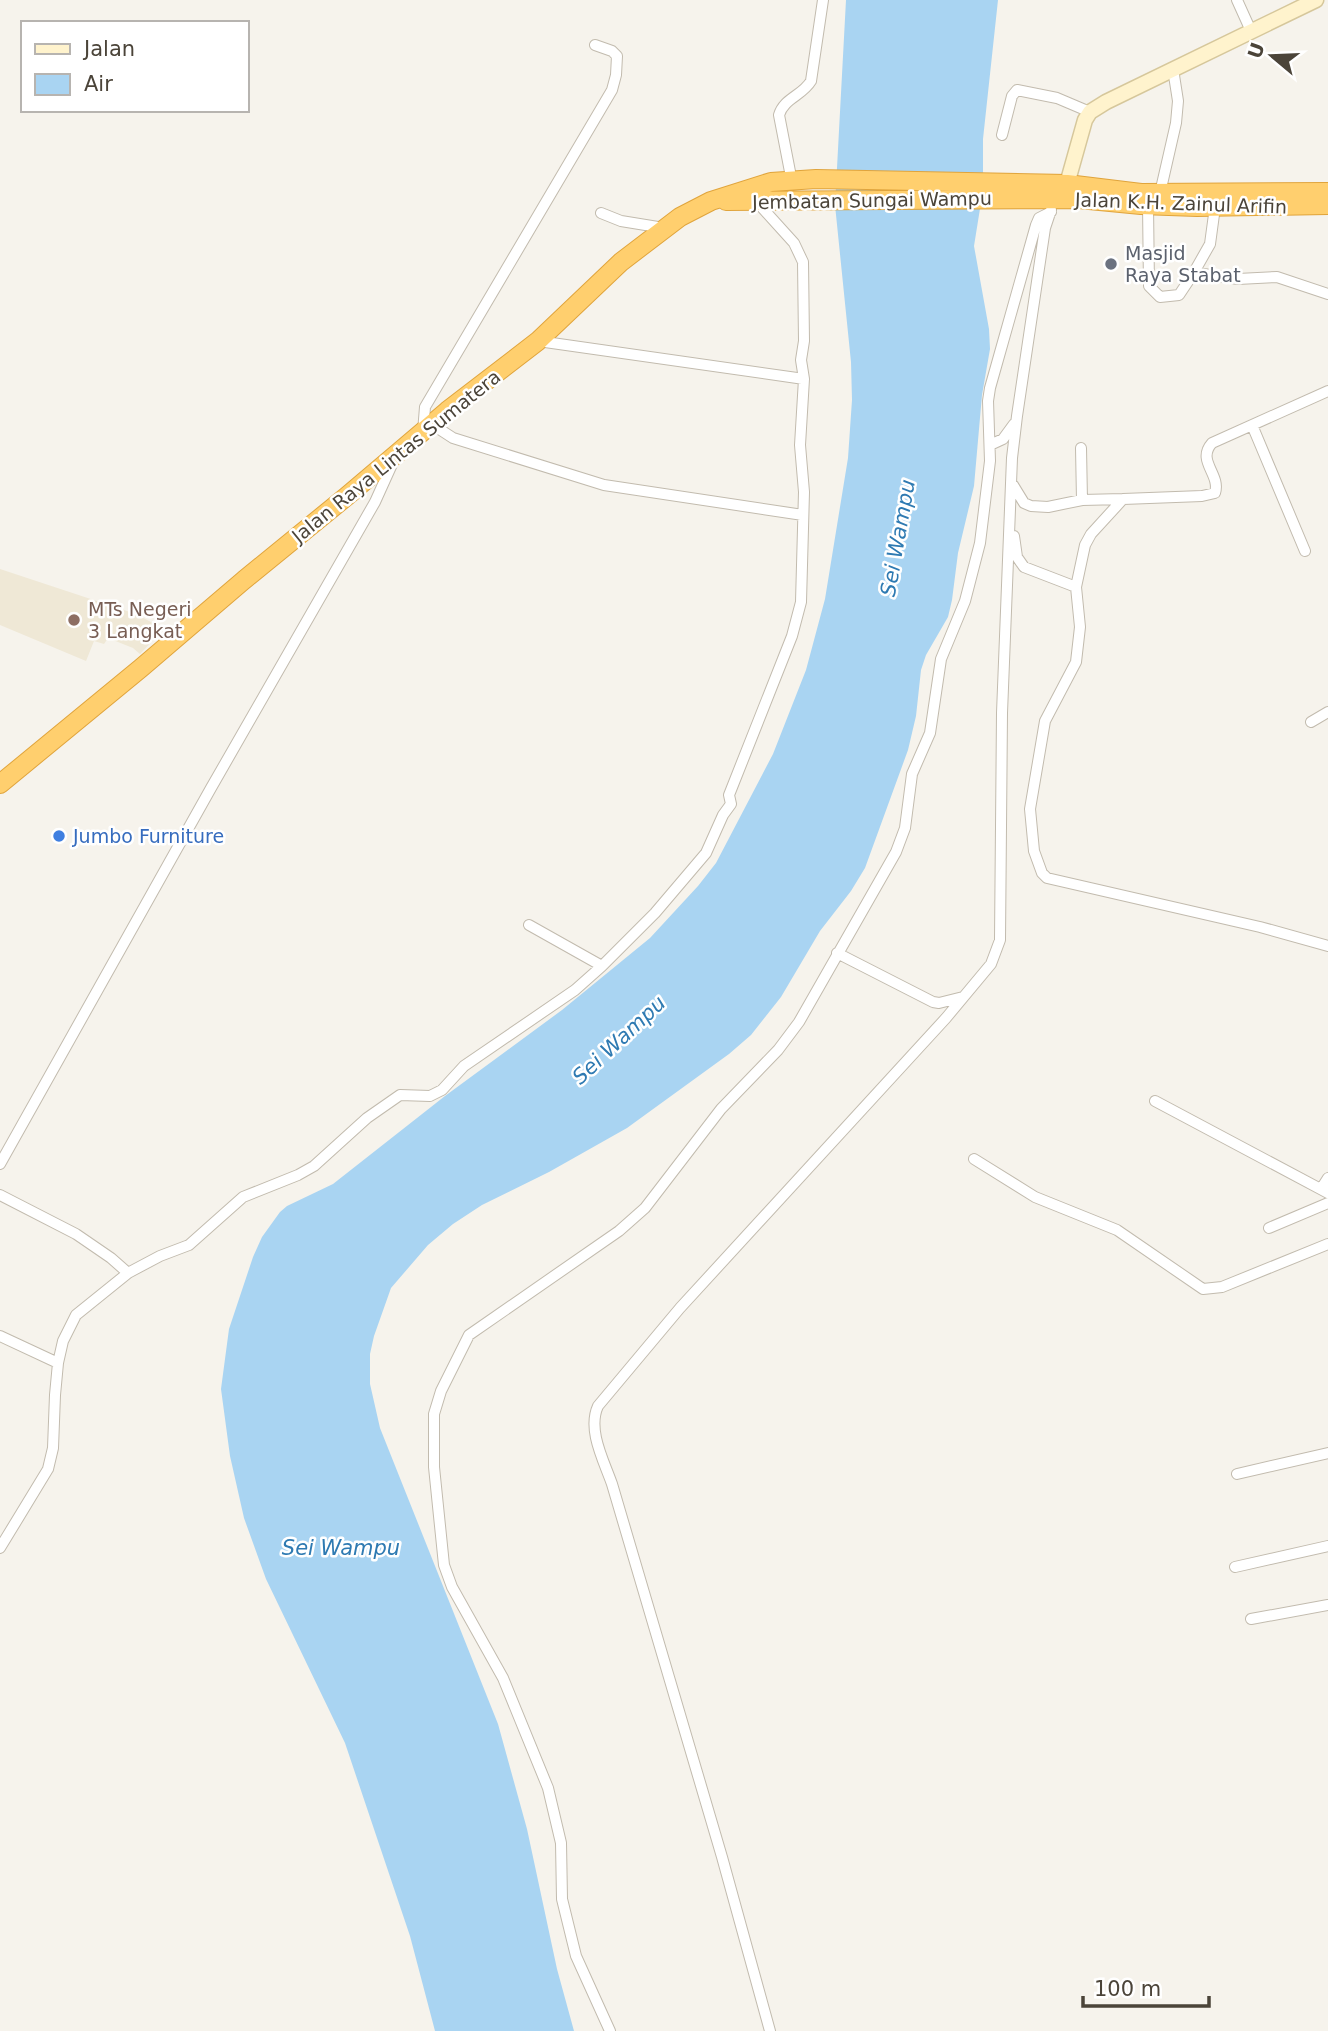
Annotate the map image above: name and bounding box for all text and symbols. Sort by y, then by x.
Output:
legend [21,21,248,112]
north arrow [1237,21,1307,91]
text: Jalan [82,37,135,61]
text: U [1243,40,1269,61]
text: Air [84,72,113,96]
street label: Jembatan Sungai Wampu [751,187,992,213]
street label: Jalan K.H. Zainul Arifin [1074,188,1287,218]
place label: Masjid Raya Stabat [1125,242,1241,286]
marker: Masjid Raya Stabat [1103,256,1119,272]
street label: Jalan Raya Lintas Sumatera [287,365,504,547]
water label: Sei Wampu [876,478,920,598]
place label: MTs Negeri 3 Langkat [88,598,192,642]
marker: MTs Negeri 3 Langkat [66,612,82,628]
place label: Jumbo Furniture [72,825,224,847]
marker: Jumbo Furniture [51,828,67,844]
water label: Sei Wampu [568,991,670,1089]
water label: Sei Wampu [282,1536,400,1560]
scale bar [1083,1965,1209,2009]
text: 100 m [1094,1977,1161,2001]

